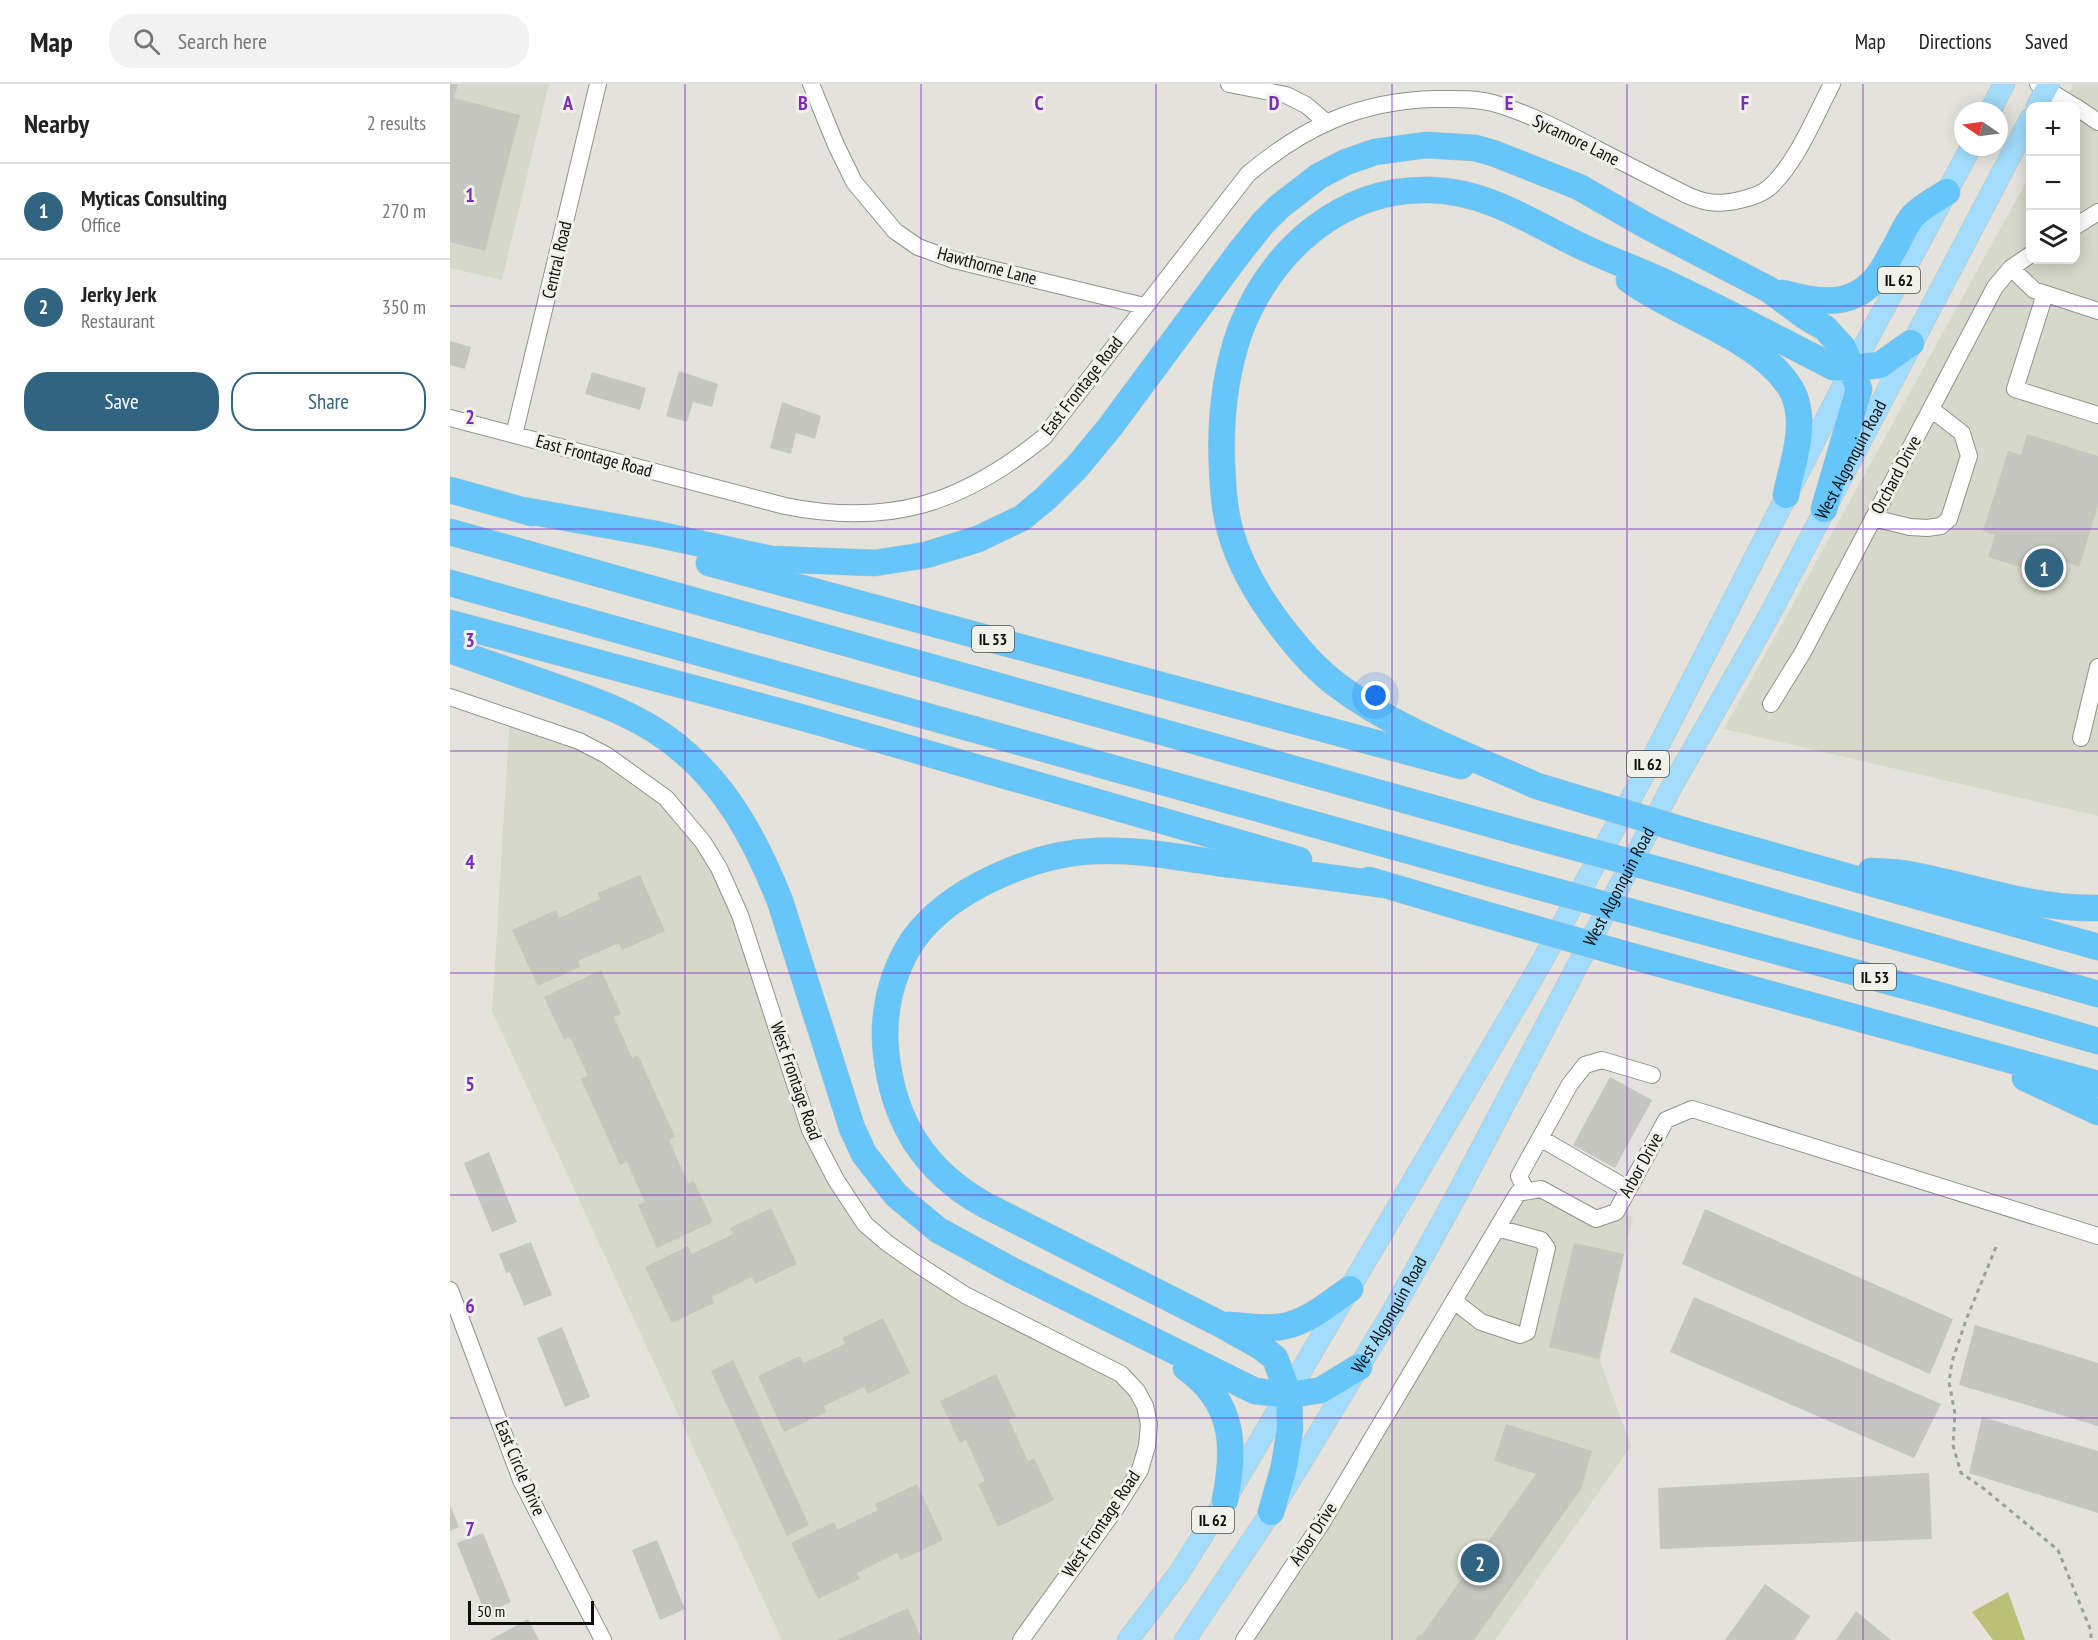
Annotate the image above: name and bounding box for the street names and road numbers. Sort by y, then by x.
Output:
street label: Sycamore Lane [1529,109,1623,170]
street label: Central Road [536,219,577,301]
street label: Hawthorne Lane [935,241,1039,290]
road number: IL 62 [1878,267,1920,293]
street label: East Frontage Road [1036,331,1128,440]
street label: West Algonquin Road [1810,396,1891,523]
street label: East Frontage Road [533,429,655,482]
street label: Orchard Drive [1865,432,1926,518]
road number: IL 53 [972,626,1014,652]
road number: IL 62 [1627,751,1669,777]
street label: West Algonquin Road [1578,823,1659,950]
road number: IL 53 [1854,964,1896,990]
street label: West Frontage Road [765,1019,827,1143]
street label: Arbor Drive [1613,1128,1668,1201]
street label: West Algonquin Road [1346,1252,1432,1377]
street label: East Circle Drive [490,1417,551,1519]
street label: West Frontage Road [1056,1466,1145,1581]
street label: Arbor Drive [1284,1498,1341,1570]
road number: IL 62 [1192,1507,1234,1533]

